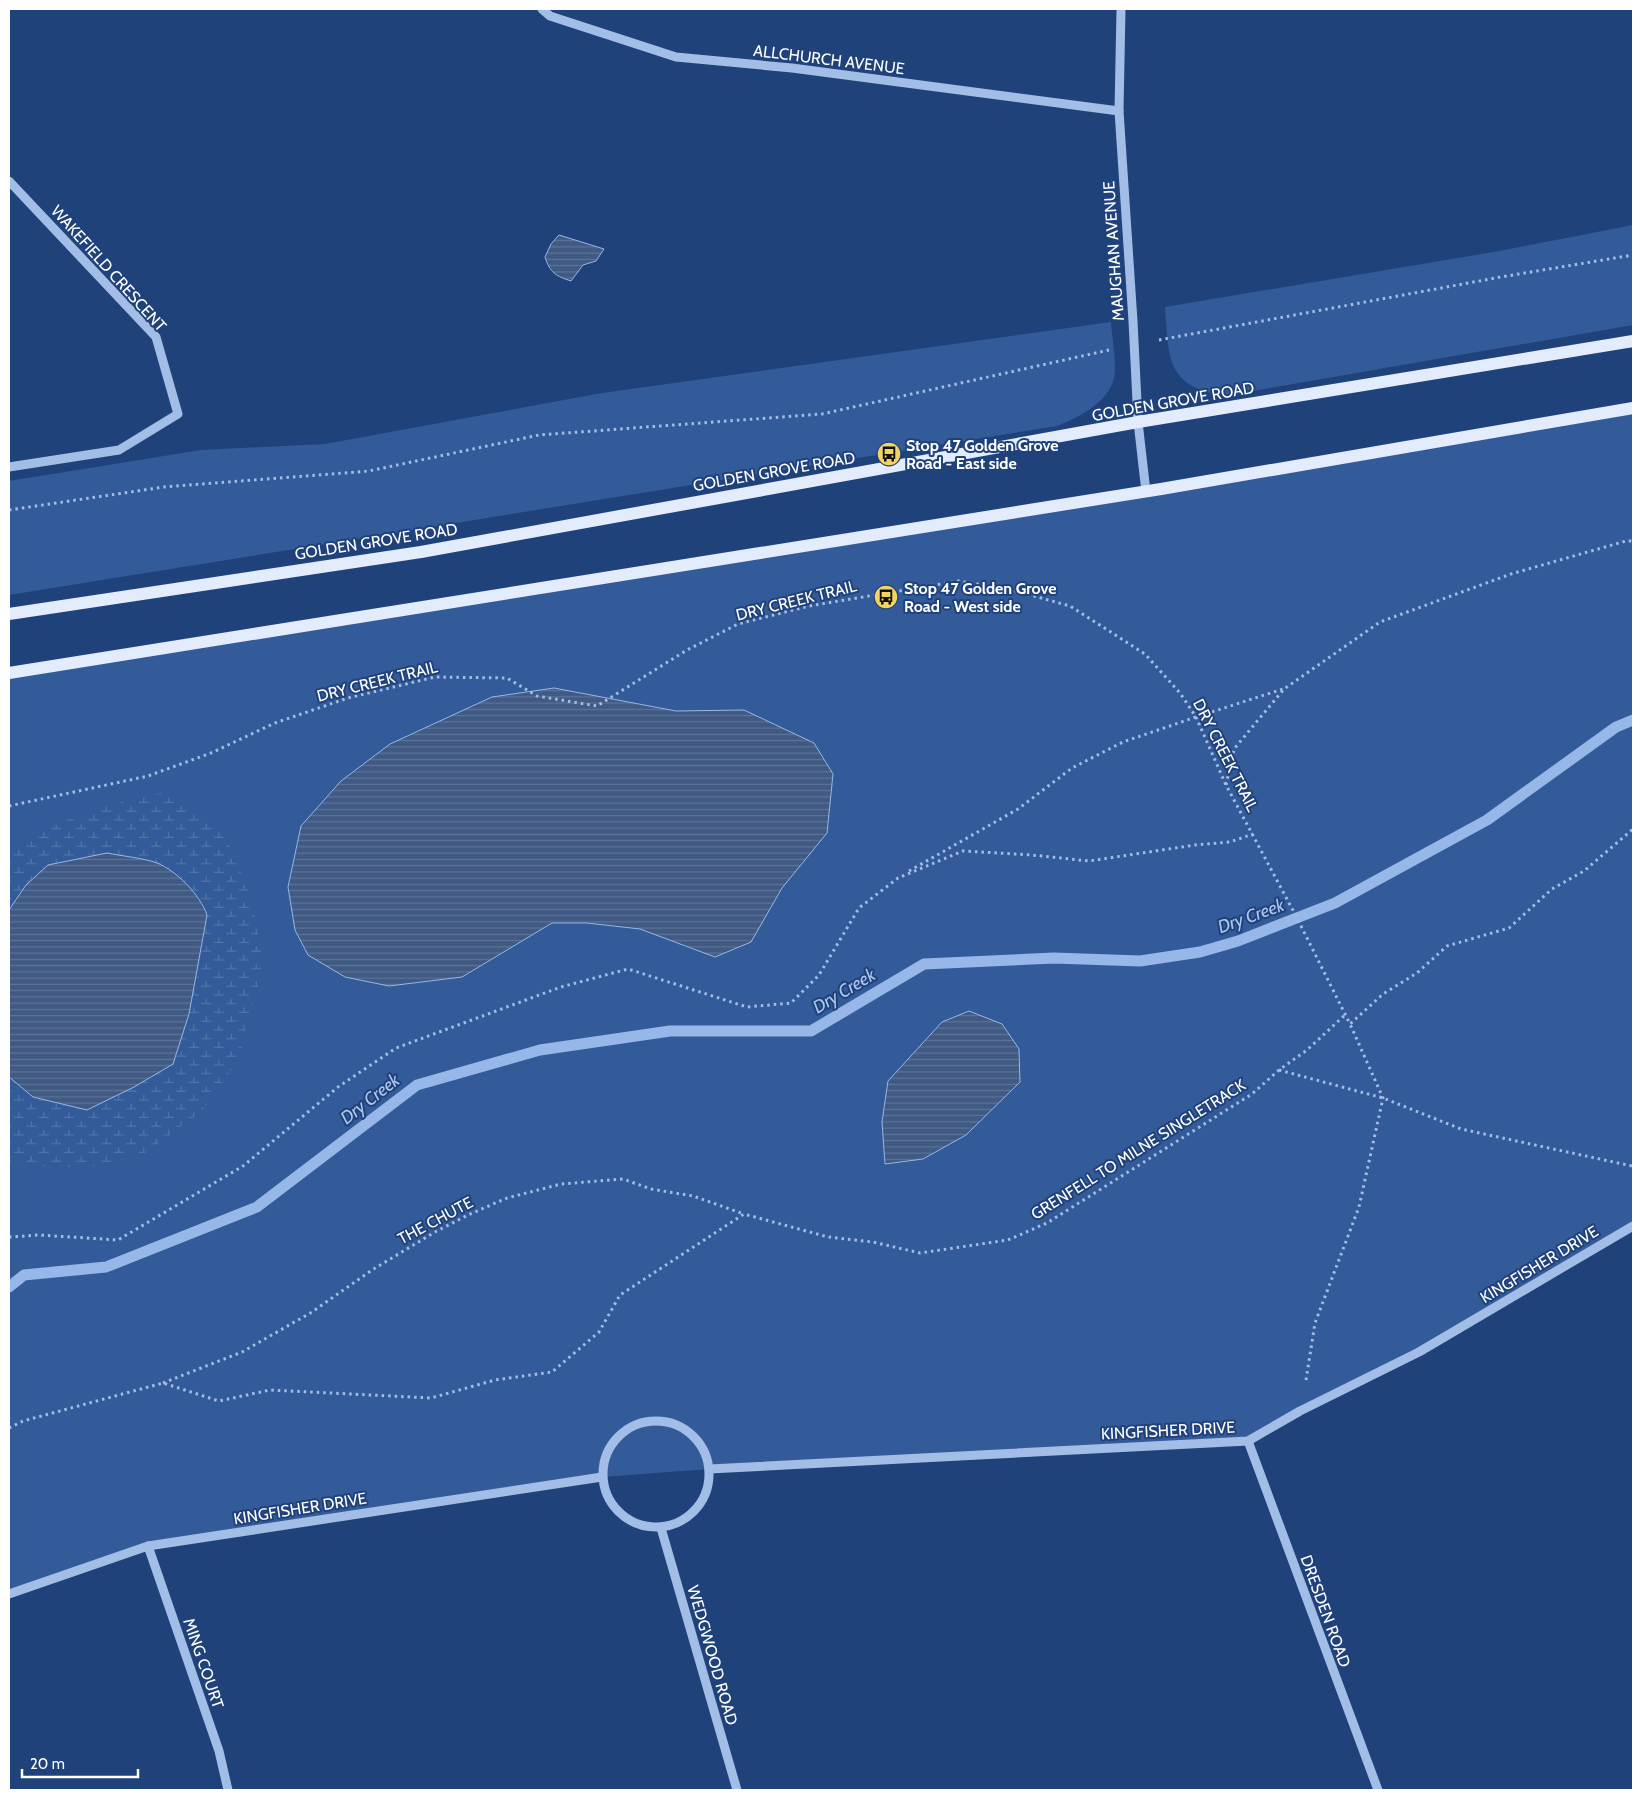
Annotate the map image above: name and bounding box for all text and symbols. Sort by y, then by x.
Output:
street label: ALLCHURCH AVENUE [752,41,906,78]
street label: MAUGHAN AVENUE [1099,180,1128,322]
street label: WAKEFIELD CRESCENT [47,201,171,336]
street label: GOLDEN GROVE ROAD [1090,378,1256,425]
place label: Stop 47 Golden Grove Road - East side [906,436,1058,473]
bus stop icon: Stop 47 Golden Grove Road - East side [876,441,902,467]
street label: GOLDEN GROVE ROAD [691,448,857,495]
street label: GOLDEN GROVE ROAD [293,519,459,564]
street label: DRY CREEK TRAIL [734,576,858,625]
place label: Stop 47 Golden Grove Road - West side [904,579,1056,616]
bus stop icon: Stop 47 Golden Grove Road - West side [873,584,899,610]
street label: DRY CREEK TRAIL [315,657,439,706]
street label: DRY CREEK TRAIL [1189,696,1262,815]
water label: Dry Creek [1215,893,1288,938]
water label: Dry Creek [809,963,880,1018]
water label: Dry Creek [336,1068,405,1129]
street label: GRENFELL TO MILNE SINGLETRACK [1028,1075,1249,1224]
street label: THE CHUTE [394,1193,476,1248]
street label: KINGFISHER DRIVE [1477,1222,1602,1307]
street label: KINGFISHER DRIVE [1100,1417,1236,1444]
street label: KINGFISHER DRIVE [232,1489,368,1528]
street label: DRESDEN ROAD [1296,1552,1355,1670]
street label: WEDGWOOD ROAD [683,1583,742,1727]
street label: MING COURT [179,1616,228,1711]
scale bar [22,1746,139,1778]
text: 20 m [30,1755,65,1773]

